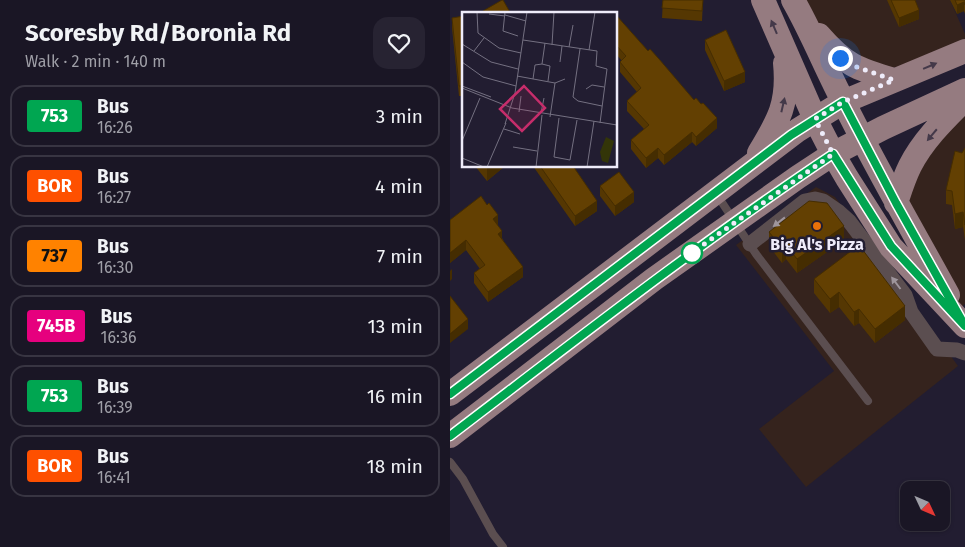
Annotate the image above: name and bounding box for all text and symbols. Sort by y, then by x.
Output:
inset map [462,12,618,168]
button: heart [373,17,425,69]
text: Scoresby Rd/Boronia Rd [25,19,291,47]
one-way arrow [770,19,778,34]
your location [828,46,853,71]
text: Walk · 2 min · 140 m [25,52,166,71]
one-way arrow [923,61,937,69]
text: Bus [97,95,129,118]
one-way arrow [779,97,787,112]
text: 753 [41,105,68,127]
text: 3 min [376,105,423,128]
text: 16:26 [97,118,133,137]
one-way arrow [926,128,937,141]
text: Bus [97,165,129,188]
text: BOR [37,175,72,197]
text: 4 min [375,175,423,198]
text: 16:27 [97,188,131,207]
one-way arrow [772,217,786,227]
marker: Big Al's Pizza [811,220,823,232]
text: Bus [97,235,129,258]
place label: Big Al's Pizza [770,235,864,254]
unlabelled marker [681,242,703,264]
text: 737 [42,245,68,267]
text: 7 min [377,245,423,268]
text: 16:30 [97,258,133,277]
one-way arrow [891,277,902,290]
text: Bus [100,305,132,328]
text: 745B [37,315,75,337]
text: 13 min [367,315,423,338]
text: 16:36 [100,328,136,347]
text: Bus [97,375,129,398]
text: 753 [41,385,68,407]
text: 16 min [367,385,423,408]
text: 16:39 [97,398,133,417]
text: Bus [97,445,129,468]
text: BOR [37,455,72,477]
text: 18 min [366,455,423,478]
text: 16:41 [97,468,131,487]
north arrow [900,481,950,531]
map controls [900,481,950,531]

